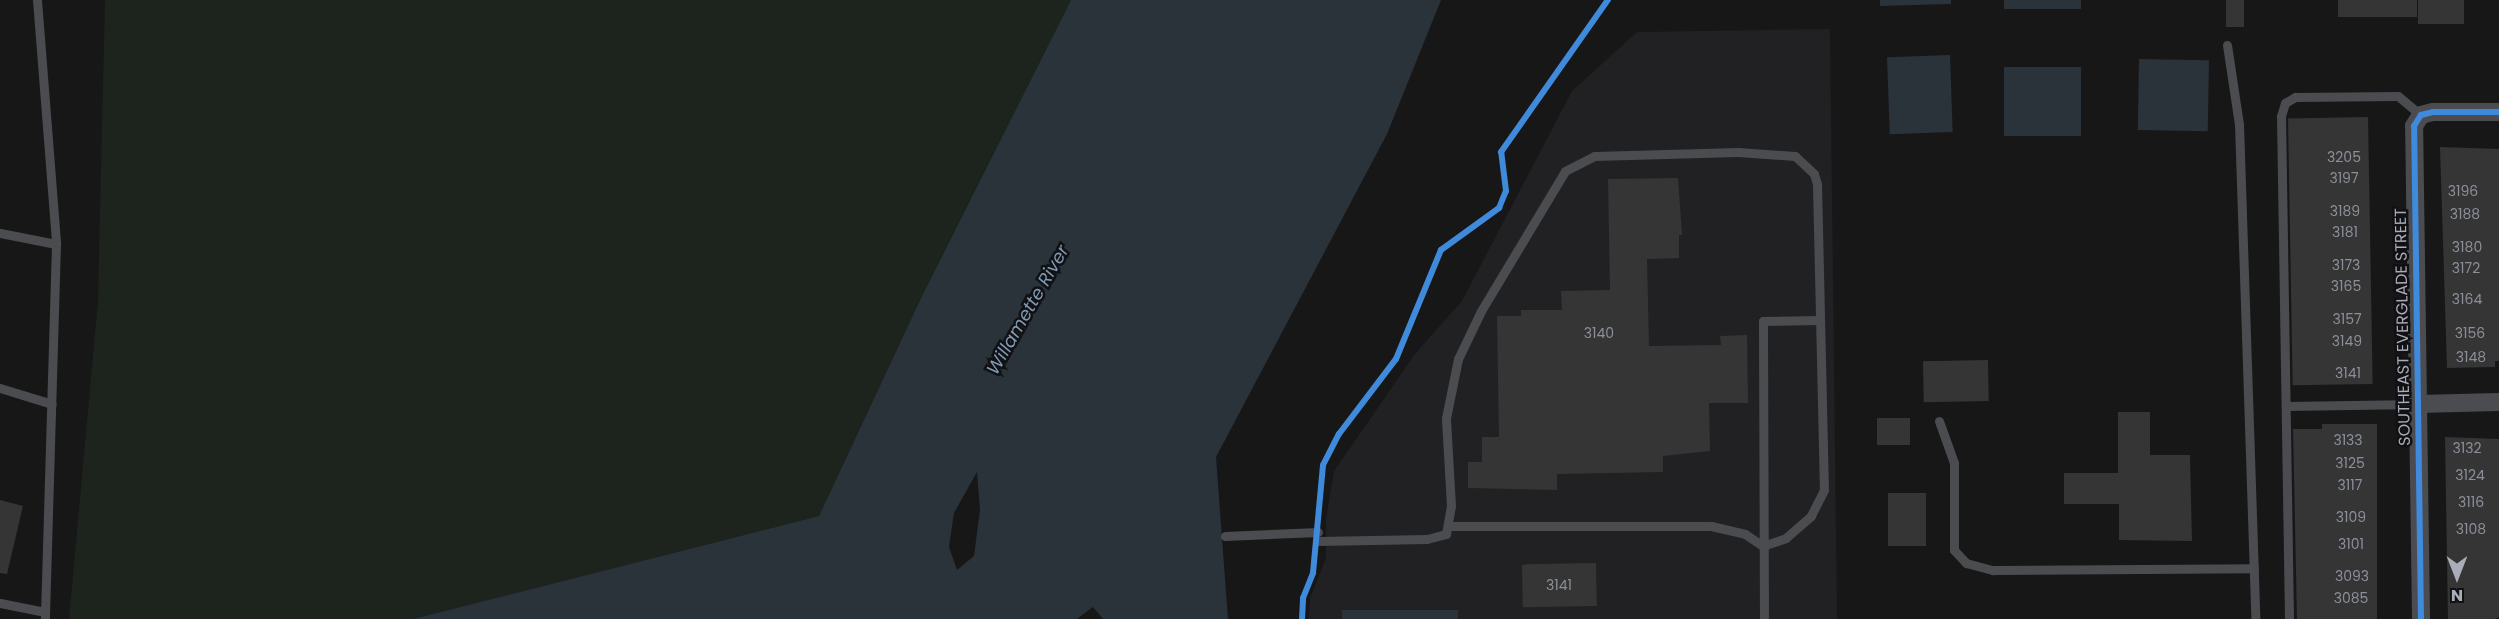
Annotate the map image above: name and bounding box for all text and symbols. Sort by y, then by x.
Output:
house number: 3205 [2327,149,2361,165]
house number: 3197 [2329,170,2359,186]
house number: 3196 [2448,183,2478,199]
house number: 3189 [2330,203,2360,219]
house number: 3188 [2450,206,2480,222]
street label: SOUTHEAST EVERGLADE STREET [2391,208,2415,446]
house number: 3181 [2332,224,2358,240]
house number: 3180 [2452,239,2482,255]
water label: Willamette River [982,242,1074,378]
house number: 3173 [2332,257,2360,273]
house number: 3172 [2452,260,2480,276]
house number: 3165 [2331,278,2361,294]
house number: 3164 [2452,291,2482,307]
house number: 3157 [2332,311,2362,327]
house number: 3140 [1584,325,1614,341]
house number: 3156 [2455,325,2485,341]
house number: 3149 [2332,333,2362,349]
house number: 3148 [2456,349,2486,365]
house number: 3141 [2335,365,2361,381]
house number: 3133 [2333,432,2363,448]
house number: 3132 [2452,440,2482,456]
house number: 3125 [2335,455,2365,471]
house number: 3124 [2455,467,2485,483]
house number: 3117 [2338,477,2362,493]
house number: 3116 [2458,494,2484,510]
house number: 3109 [2336,509,2366,525]
house number: 3108 [2456,521,2486,537]
house number: 3101 [2338,536,2364,552]
north arrow [2427,547,2487,607]
house number: 3093 [2335,568,2369,584]
house number: 3141 [1546,577,1572,593]
text: N [2451,584,2463,607]
house number: 3085 [2334,590,2368,606]

